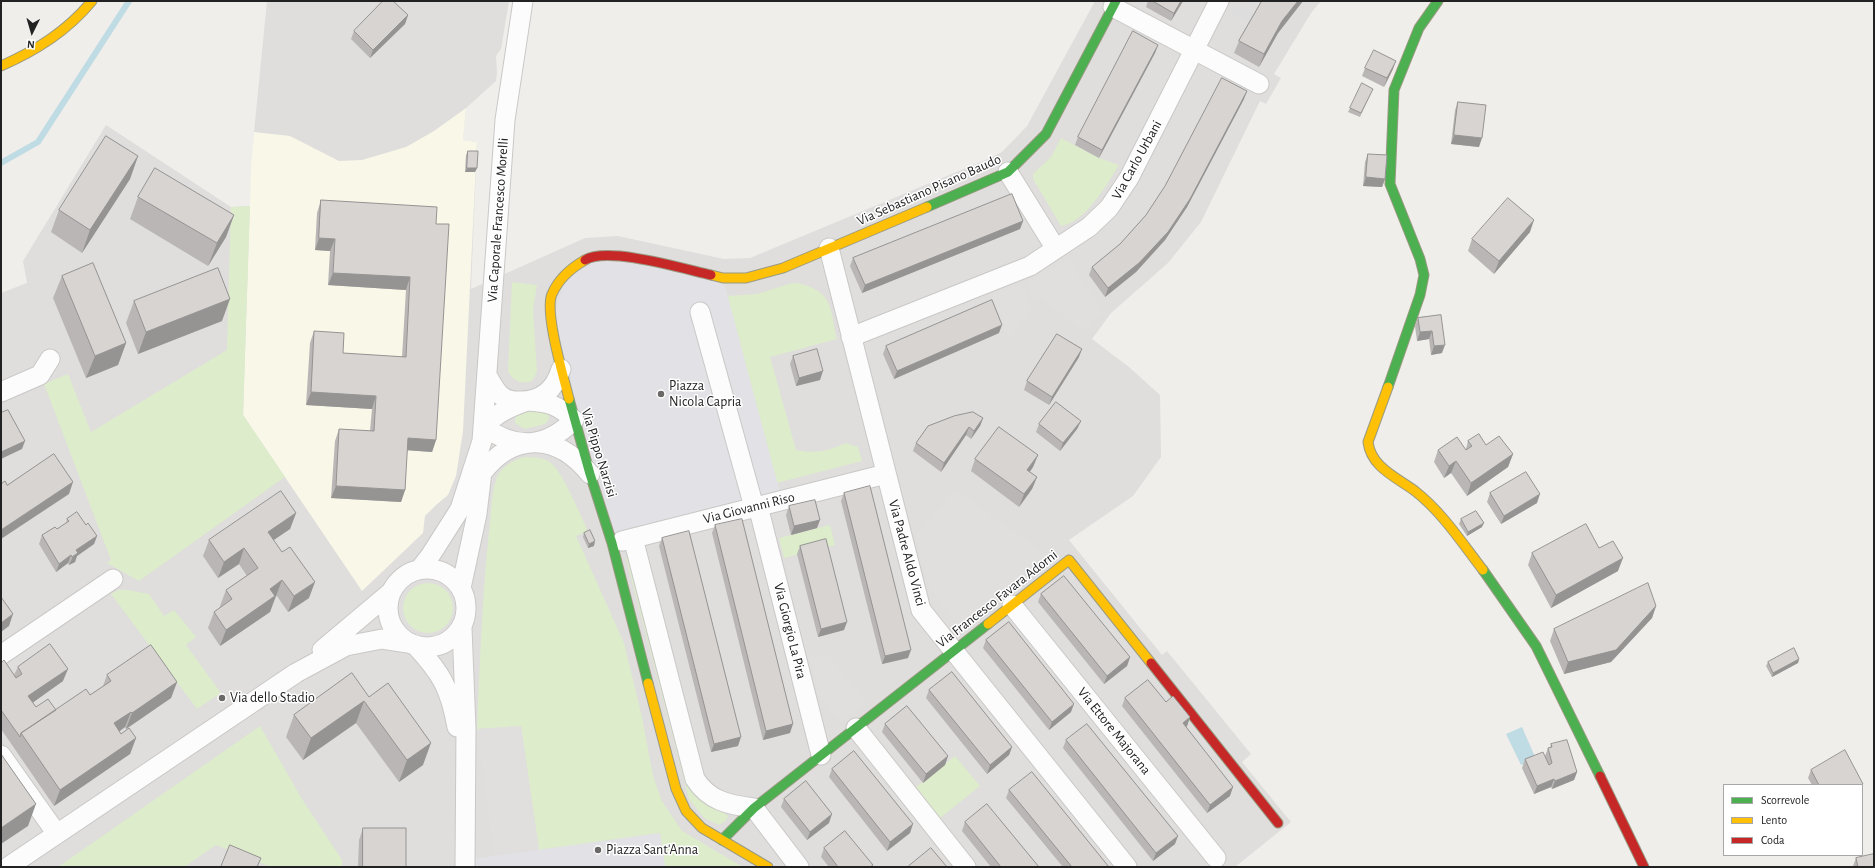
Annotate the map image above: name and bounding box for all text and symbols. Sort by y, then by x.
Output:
north arrow [12,12,52,52]
text: N [27,39,35,50]
street label: Via Carlo Urbani [1108,117,1166,203]
street label: Via Caporale Francesco Morelli [484,137,512,303]
street label: Via Sebastiano Pisano Baudo [854,151,1004,229]
place label: Piazza Nicola Capria [669,378,742,410]
marker: Piazza Nicola Capria [656,389,666,399]
street label: Via Pippo Narzisi [578,407,620,499]
street label: Via Giovanni Riso [701,489,797,527]
street label: Via Padre Aldo Vinci [885,498,929,608]
street label: Via Francesco Favara Adorni [933,546,1061,652]
street label: Via Giorgio La Pira [770,581,810,681]
street label: Via Ettore Majorana [1074,684,1154,778]
place label: Via dello Stadio [230,690,315,706]
marker: Via dello Stadio [217,693,227,703]
legend [1723,784,1863,856]
text: Scorrevole [1761,794,1809,806]
text: Lento [1761,814,1787,826]
text: Coda [1761,834,1785,846]
place label: Piazza Sant'Anna [606,842,698,858]
marker: Piazza Sant'Anna [593,845,603,855]

